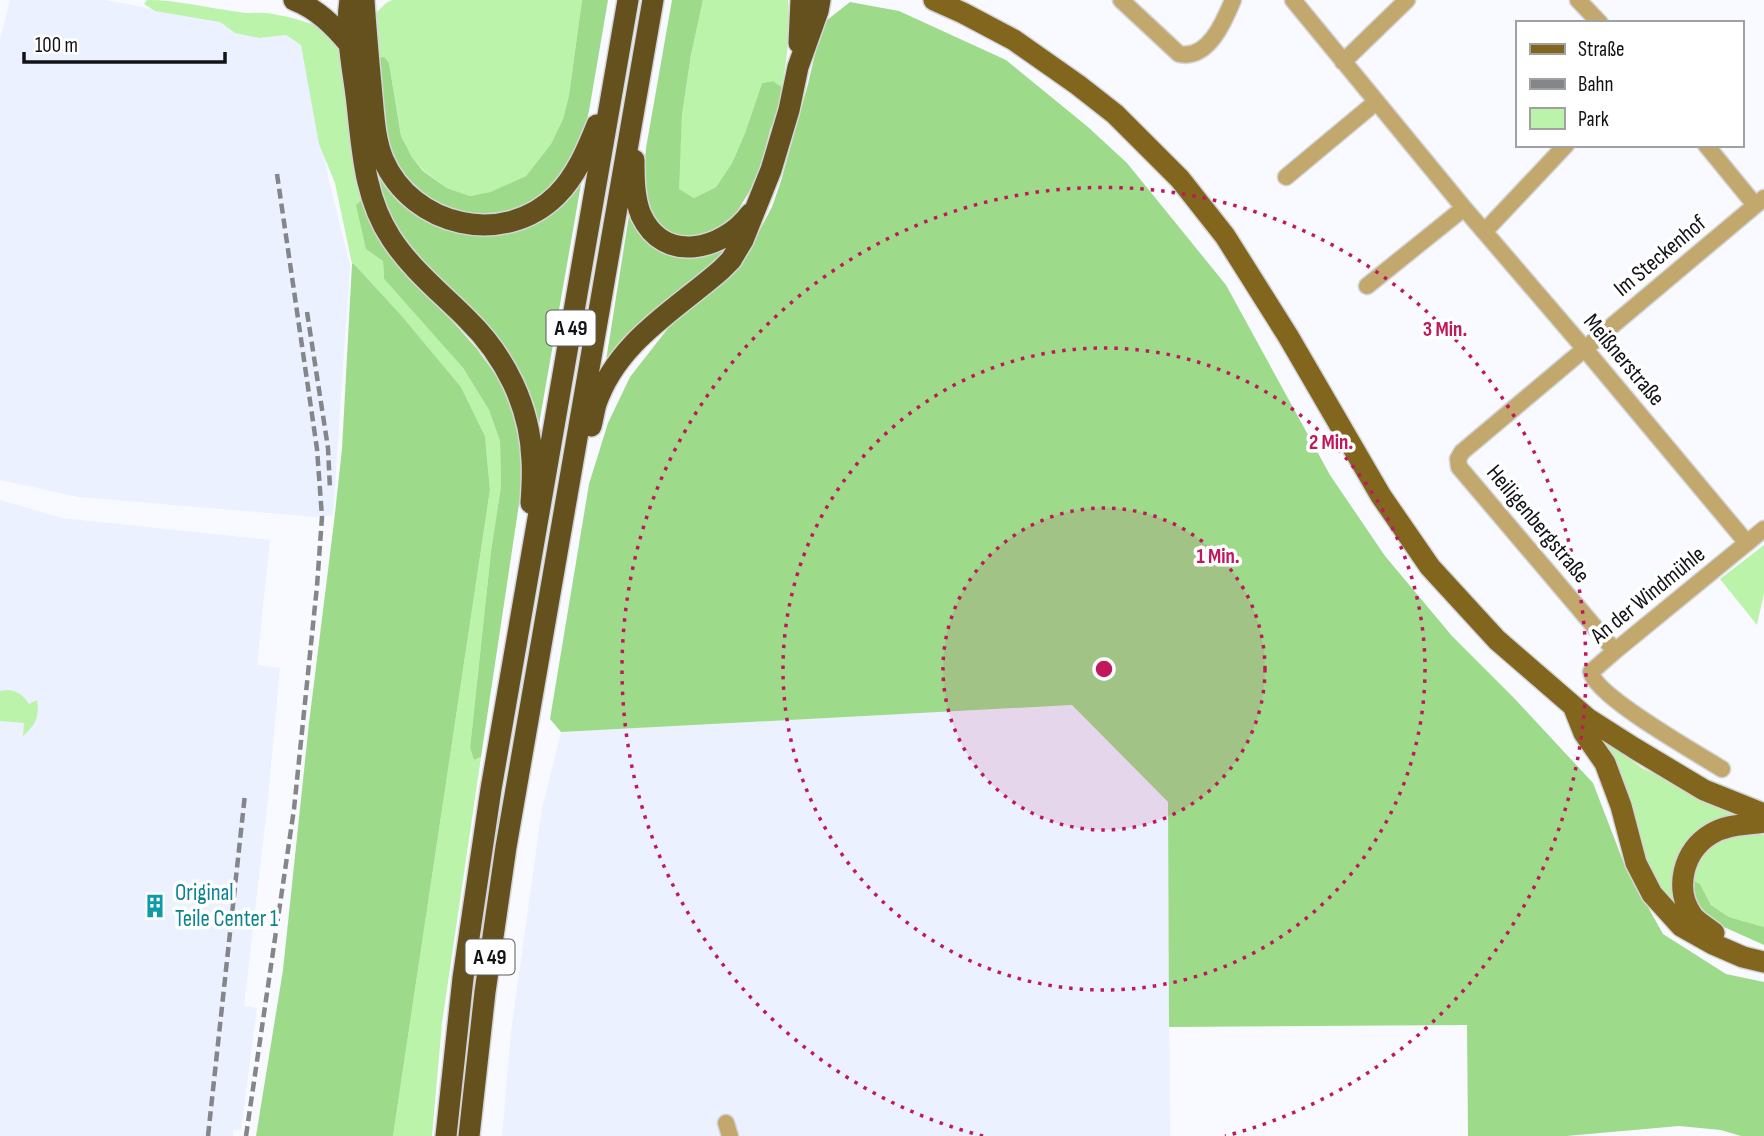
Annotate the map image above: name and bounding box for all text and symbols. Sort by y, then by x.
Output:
scale bar [24,21,226,65]
legend [1516,21,1743,147]
text: 100 m [35,33,78,58]
text: Straße [1578,37,1624,62]
text: Bahn [1578,72,1613,97]
text: Park [1578,107,1609,132]
street label: Im Steckenhof [1608,209,1712,303]
street label: Meißnerstraße [1577,308,1671,412]
road number: A 49 [546,310,596,346]
text: 3 Min. [1423,317,1467,342]
text: 2 Min. [1309,430,1353,455]
street label: Heiligenbergstraße [1480,459,1596,589]
street label: An der Windmühle [1584,540,1711,650]
text: 1 Min. [1196,544,1240,569]
centre of rings [1092,657,1116,681]
place label: Original Teile Center 1 [175,879,278,933]
building icon: Original Teile Center 1 [141,892,169,920]
road number: A 49 [466,940,514,974]

